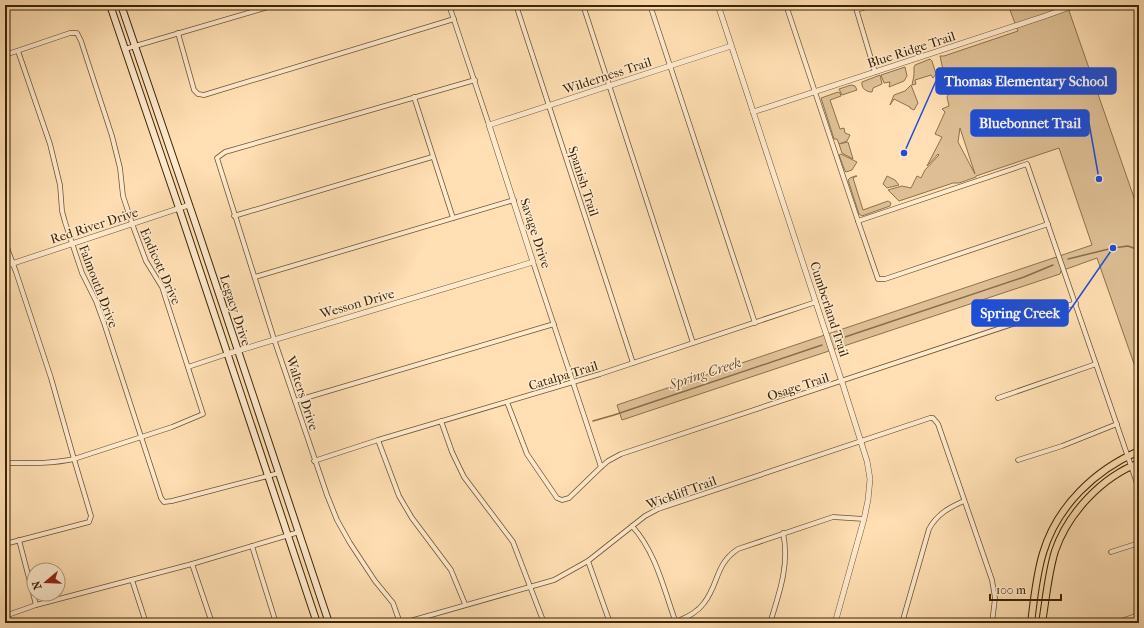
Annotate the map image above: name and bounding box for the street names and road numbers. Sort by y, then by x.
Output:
street label: Blue Ridge Trail [865,28,957,71]
street label: Wilderness Trail [560,54,654,97]
street label: Spanish Trail [565,144,602,218]
street label: Savage Drive [517,196,554,271]
street label: Red River Drive [48,204,140,247]
street label: Endicott Drive [137,226,184,307]
street label: Falmouth Drive [76,243,121,330]
street label: Cumberland Trail [807,260,852,359]
street label: Legacy Drive [217,272,254,348]
street label: Wesson Drive [317,286,397,322]
street label: Walters Drive [283,353,322,433]
street label: Catalpa Trail [527,358,600,393]
street label: Osage Trail [765,369,831,404]
street label: Wickliff Trail [643,473,719,512]

